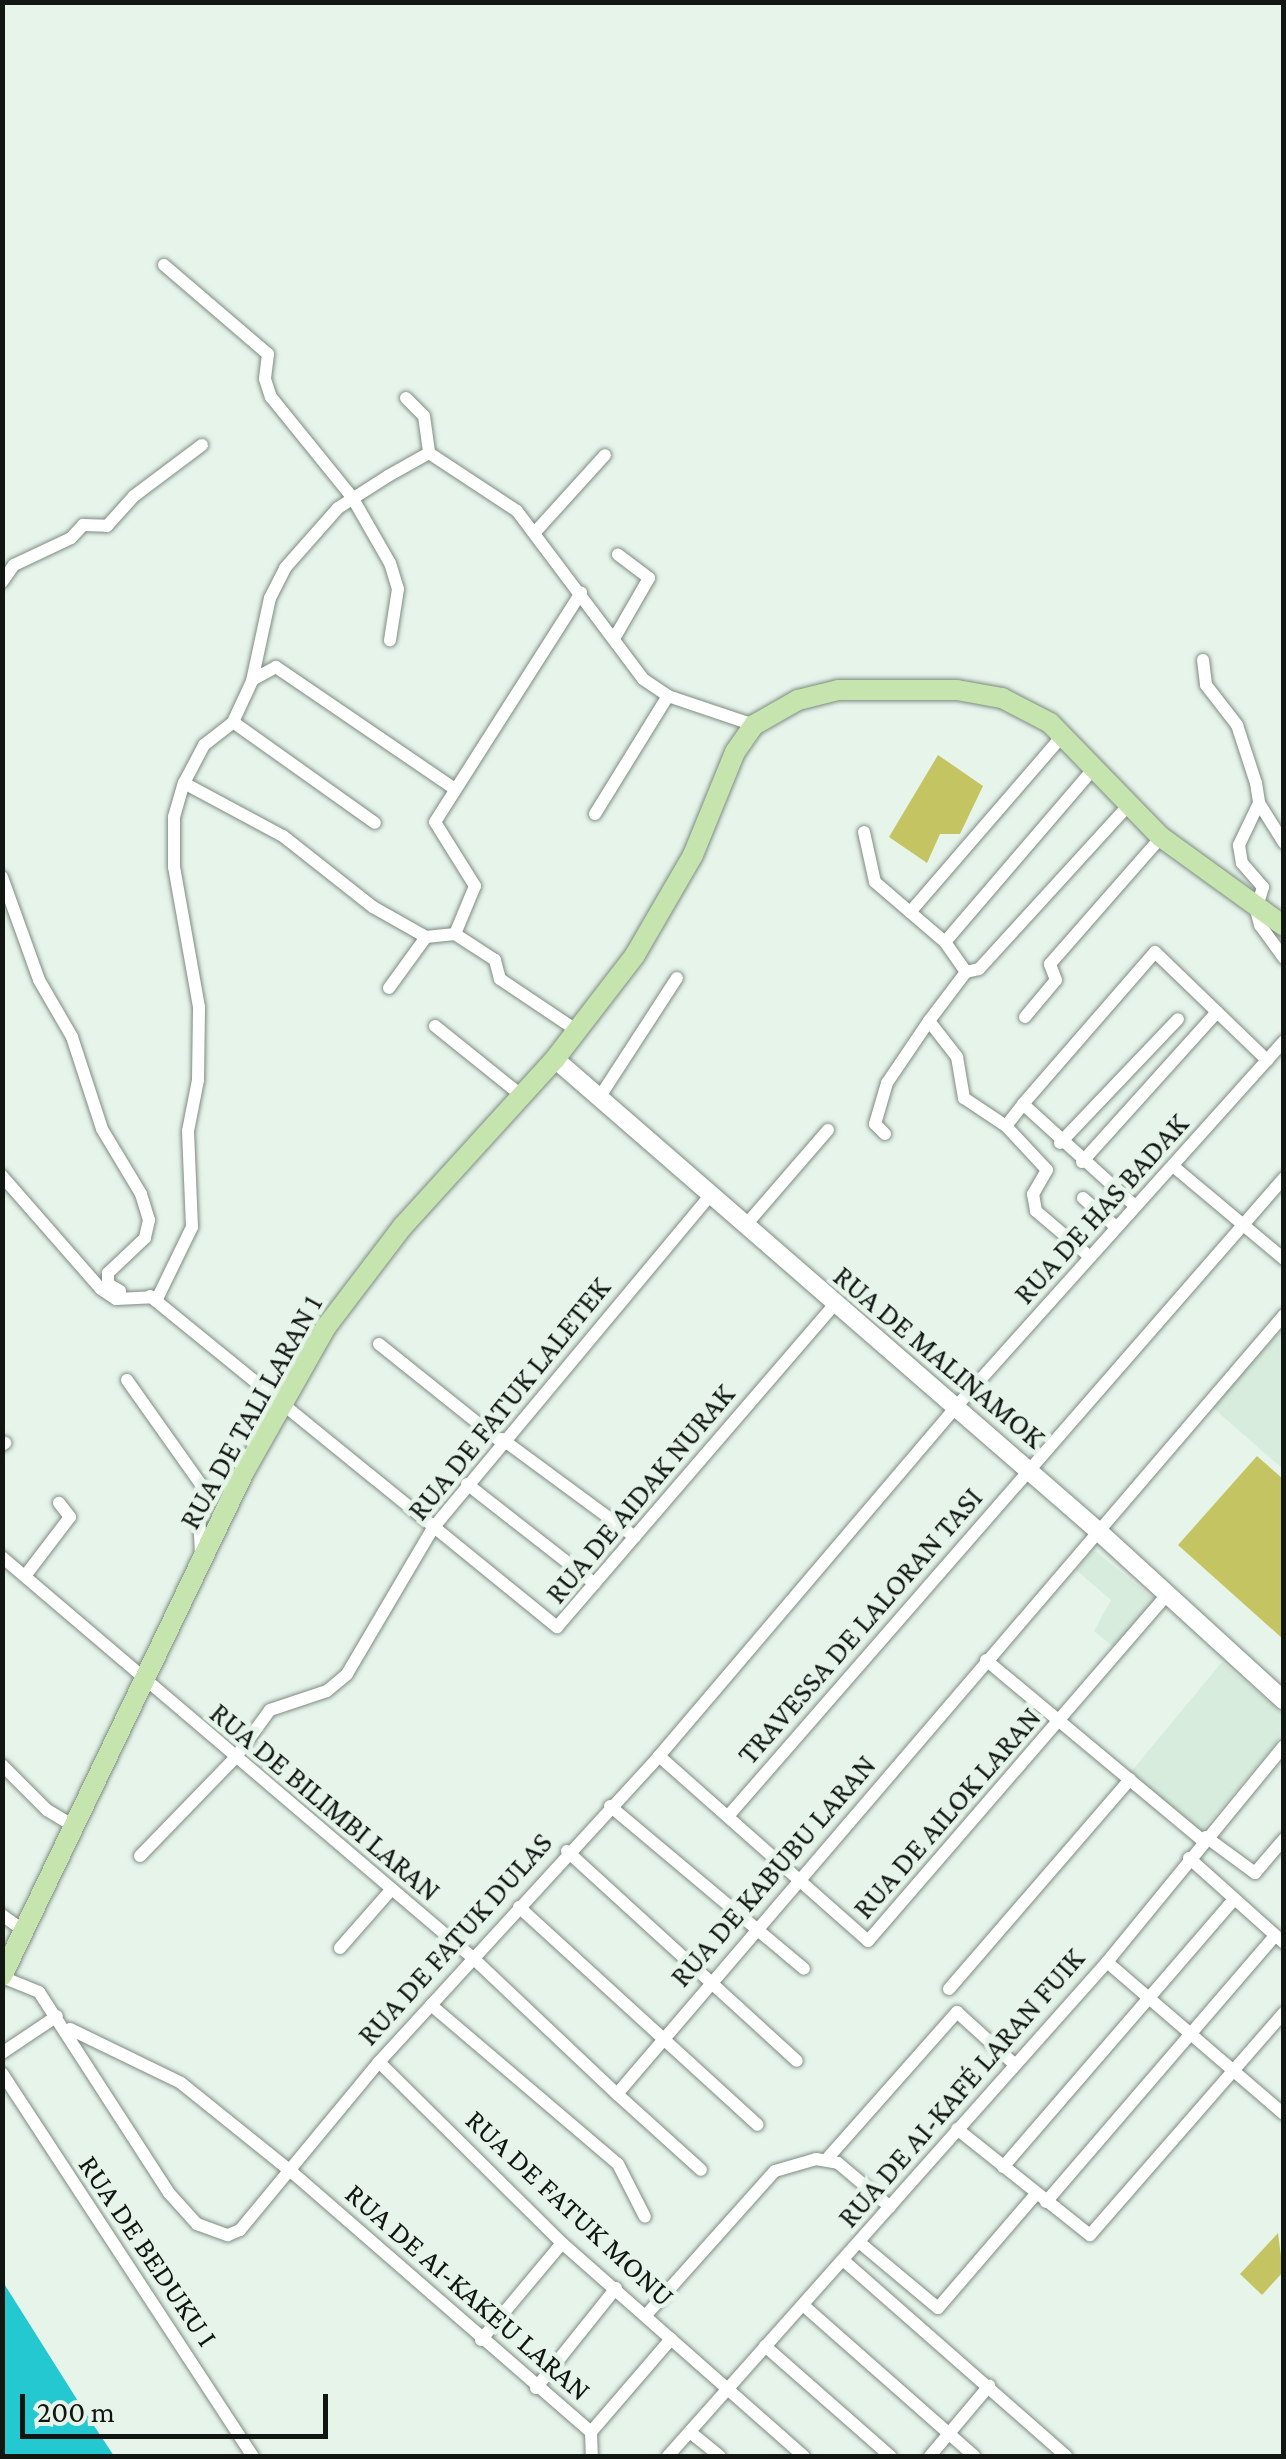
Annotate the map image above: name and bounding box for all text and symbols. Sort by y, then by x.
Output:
street label: RUA DE HAS BADAK [1006,1107,1196,1311]
street label: RUA DE MALINAMOK [826,1258,1052,1456]
street label: RUA DE FATUK LALETEK [400,1270,618,1528]
street label: RUA DE TALI LARAN 1 [172,1289,330,1535]
street label: RUA DE AIDAK NURAK [538,1377,742,1611]
street label: TRAVESSA DE LALORAN TASI [730,1480,990,1772]
street label: RUA DE BILIMBI LARAN [202,1695,448,1909]
street label: RUA DE AILOK LARAN [845,1700,1049,1926]
street label: RUA DE KABUBU LARAN [663,1748,883,1994]
street label: RUA DE FATUK DULAS [350,1825,560,2053]
street label: RUA DE AI-KAFÉ LARAN FUIK [830,1941,1092,2235]
street label: RUA DE FATUK MONU [458,2102,682,2314]
street label: RUA DE BEDUKU I [71,2149,225,2353]
street label: RUA DE AI-KAKEU LARAN [338,2176,598,2408]
scale bar [25,2374,332,2436]
text: 200 m [37,2395,115,2428]

